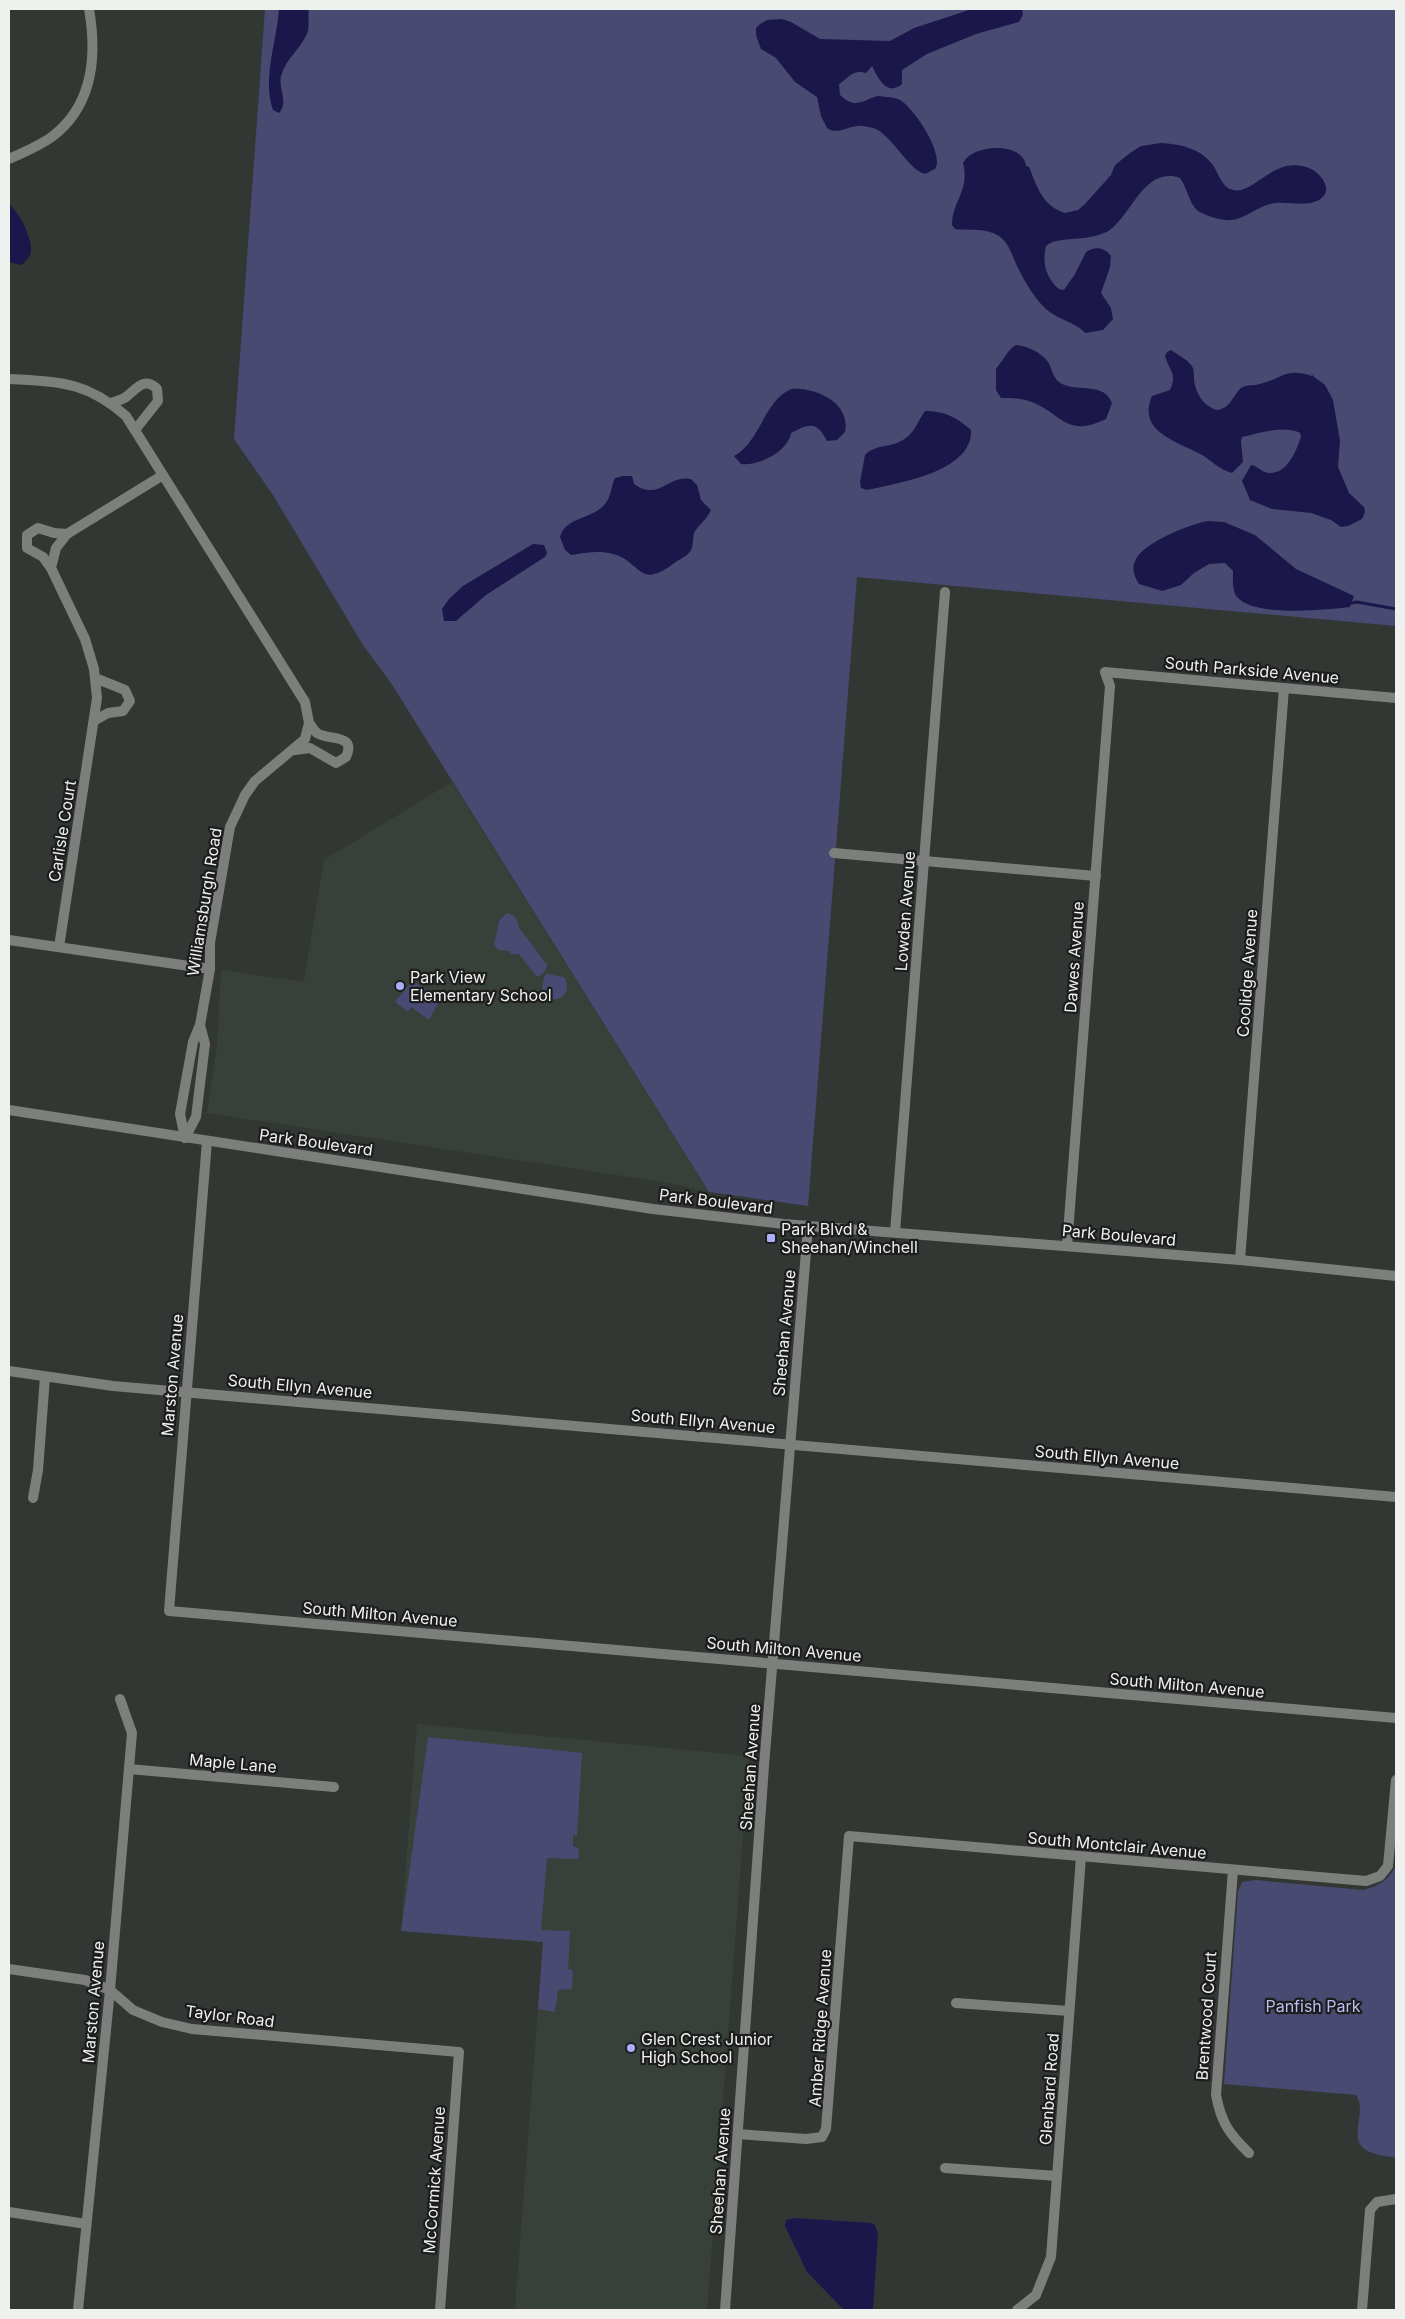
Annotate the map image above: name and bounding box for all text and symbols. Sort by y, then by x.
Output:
street label: South Parkside Avenue [1164,652,1340,688]
street label: Carlisle Court [44,779,80,883]
street label: Williamsburgh Road [182,826,226,978]
street label: Lowden Avenue [891,850,919,972]
street label: Dawes Avenue [1060,901,1088,1013]
street label: Coolidge Avenue [1233,908,1261,1038]
place label: Park View Elementary School [410,967,552,1005]
marker: Park View Elementary School [394,980,406,992]
street label: Park Boulevard [258,1124,374,1160]
street label: Park Boulevard [658,1184,774,1218]
place label: Park Blvd & Sheehan/Winchell [781,1219,918,1257]
street label: Park Boulevard [1061,1220,1177,1250]
marker: Park Blvd & Sheehan/Winchell [765,1232,777,1244]
street label: Sheehan Avenue [769,1269,799,1397]
street label: Marston Avenue [157,1313,187,1437]
street label: South Ellyn Avenue [227,1370,373,1402]
street label: South Ellyn Avenue [630,1405,776,1437]
street label: South Ellyn Avenue [1034,1441,1180,1473]
street label: South Milton Avenue [302,1597,458,1631]
street label: South Milton Avenue [706,1632,862,1666]
street label: South Milton Avenue [1109,1668,1265,1702]
street label: Sheehan Avenue [736,1703,764,1831]
street label: Maple Lane [188,1749,278,1777]
street label: South Montclair Avenue [1027,1827,1207,1863]
street label: Marston Avenue [78,1940,108,2064]
street label: Amber Ridge Avenue [804,1948,836,2108]
street label: Brentwood Court [1192,1951,1220,2081]
park label: Panfish Park [1265,1996,1361,2016]
street label: Taylor Road [184,2001,276,2031]
place label: Glen Crest Junior High School [641,2029,773,2067]
street label: Glenbard Road [1035,2032,1063,2146]
marker: Glen Crest Junior High School [625,2042,637,2054]
street label: McCormick Avenue [419,2106,449,2254]
street label: Sheehan Avenue [706,2107,734,2235]

